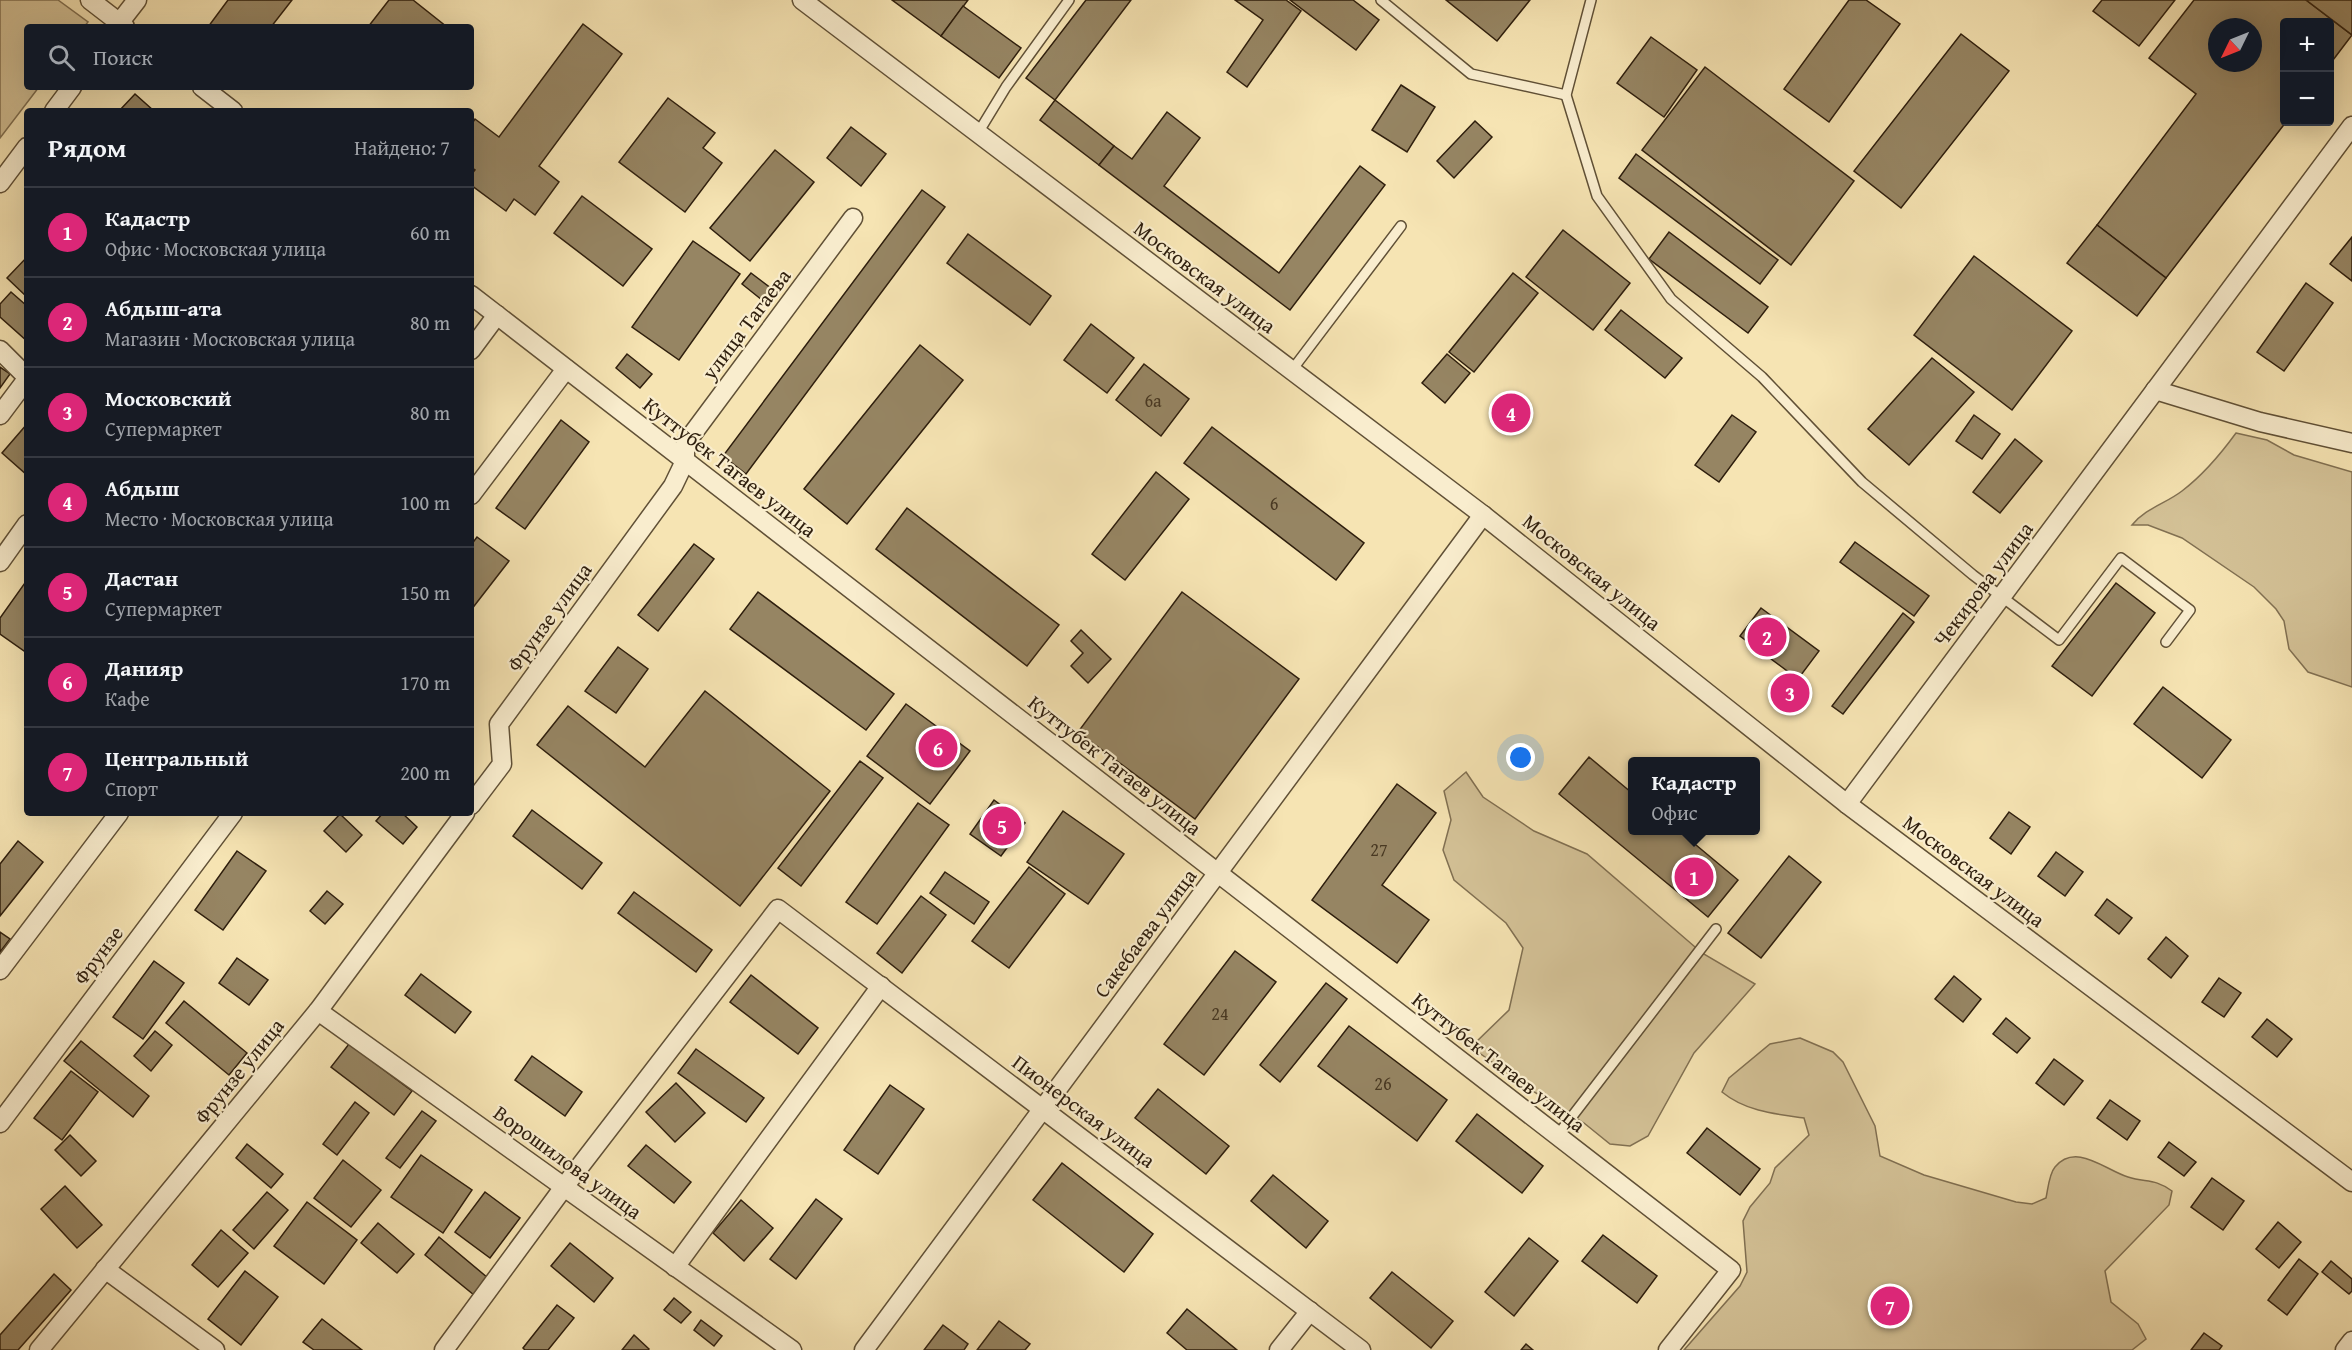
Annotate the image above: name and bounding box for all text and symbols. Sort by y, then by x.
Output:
north arrow [2208,18,2262,72]
map controls [2280,18,2334,126]
button: + [2280,18,2334,72]
search box [24,24,474,90]
icon: search [45,41,78,74]
text: Поиск [93,41,153,73]
button: − [2280,72,2334,126]
text: Рядом [48,128,126,167]
text: Найдено: 7 [354,133,450,162]
text: Кадастр [105,202,190,234]
street label: Московская улица [1128,213,1282,341]
text: 1 [62,218,73,247]
text: 60 m [410,218,450,247]
text: Офис · Московская улица [105,234,326,263]
street label: улица Тагаева [693,262,798,387]
text: Абдыш-ата [105,292,222,324]
text: 2 [62,308,73,337]
text: 80 m [410,308,450,337]
text: Магазин · Московская улица [105,324,355,353]
text: Московский [105,382,232,414]
house number: 6а [1144,387,1162,414]
street label: Куттубек Тагаев улица [637,389,823,545]
pin: 4 [1492,390,1530,436]
text: 3 [62,398,73,427]
text: 80 m [410,398,450,427]
text: Супермаркет [105,414,222,443]
text: Абдыш [105,472,179,504]
text: 4 [62,488,73,517]
text: 100 m [400,488,450,517]
house number: 6 [1270,490,1278,517]
text: Место · Московская улица [105,504,334,533]
street label: Московская улица [1516,506,1668,638]
street label: Чекирова улица [1926,515,2040,653]
street label: Фрунзе улица [499,556,599,678]
text: Дастан [105,562,178,594]
text: 5 [62,578,73,607]
text: 150 m [400,578,450,607]
text: Супермаркет [105,594,222,623]
pin: 2 [1748,614,1786,660]
text: Данияр [105,652,183,684]
text: 6 [62,668,73,697]
text: 170 m [400,668,450,697]
pin: 3 [1770,670,1810,716]
text: Кафе [105,684,150,713]
street label: Куттубек Тагаев улица [1022,687,1208,843]
pin: 6 [918,726,958,771]
text: Центральный [105,742,248,774]
your location [1506,743,1535,772]
popup [1628,757,1760,835]
text: 7 [62,758,73,787]
text: 200 m [400,758,450,787]
text: Кадастр [1651,766,1737,798]
text: Спорт [105,774,158,803]
text: Офис [1651,798,1698,827]
pin: 5 [982,804,1022,848]
street label: Московская улица [1897,807,2051,935]
house number: 27 [1370,836,1388,863]
pin: 1 [1674,854,1714,900]
street label: Сакебаева улица [1086,862,1204,1004]
street label: Фрунзе [66,919,131,991]
street label: Куттубек Тагаев улица [1406,984,1592,1140]
house number: 24 [1211,1000,1229,1027]
street label: Фрунзе улица [187,1011,291,1131]
street label: Пионерская улица [1006,1047,1162,1175]
house number: 26 [1374,1070,1392,1097]
street label: Ворошилова улица [487,1097,649,1227]
pin: 7 [1870,1284,1910,1328]

